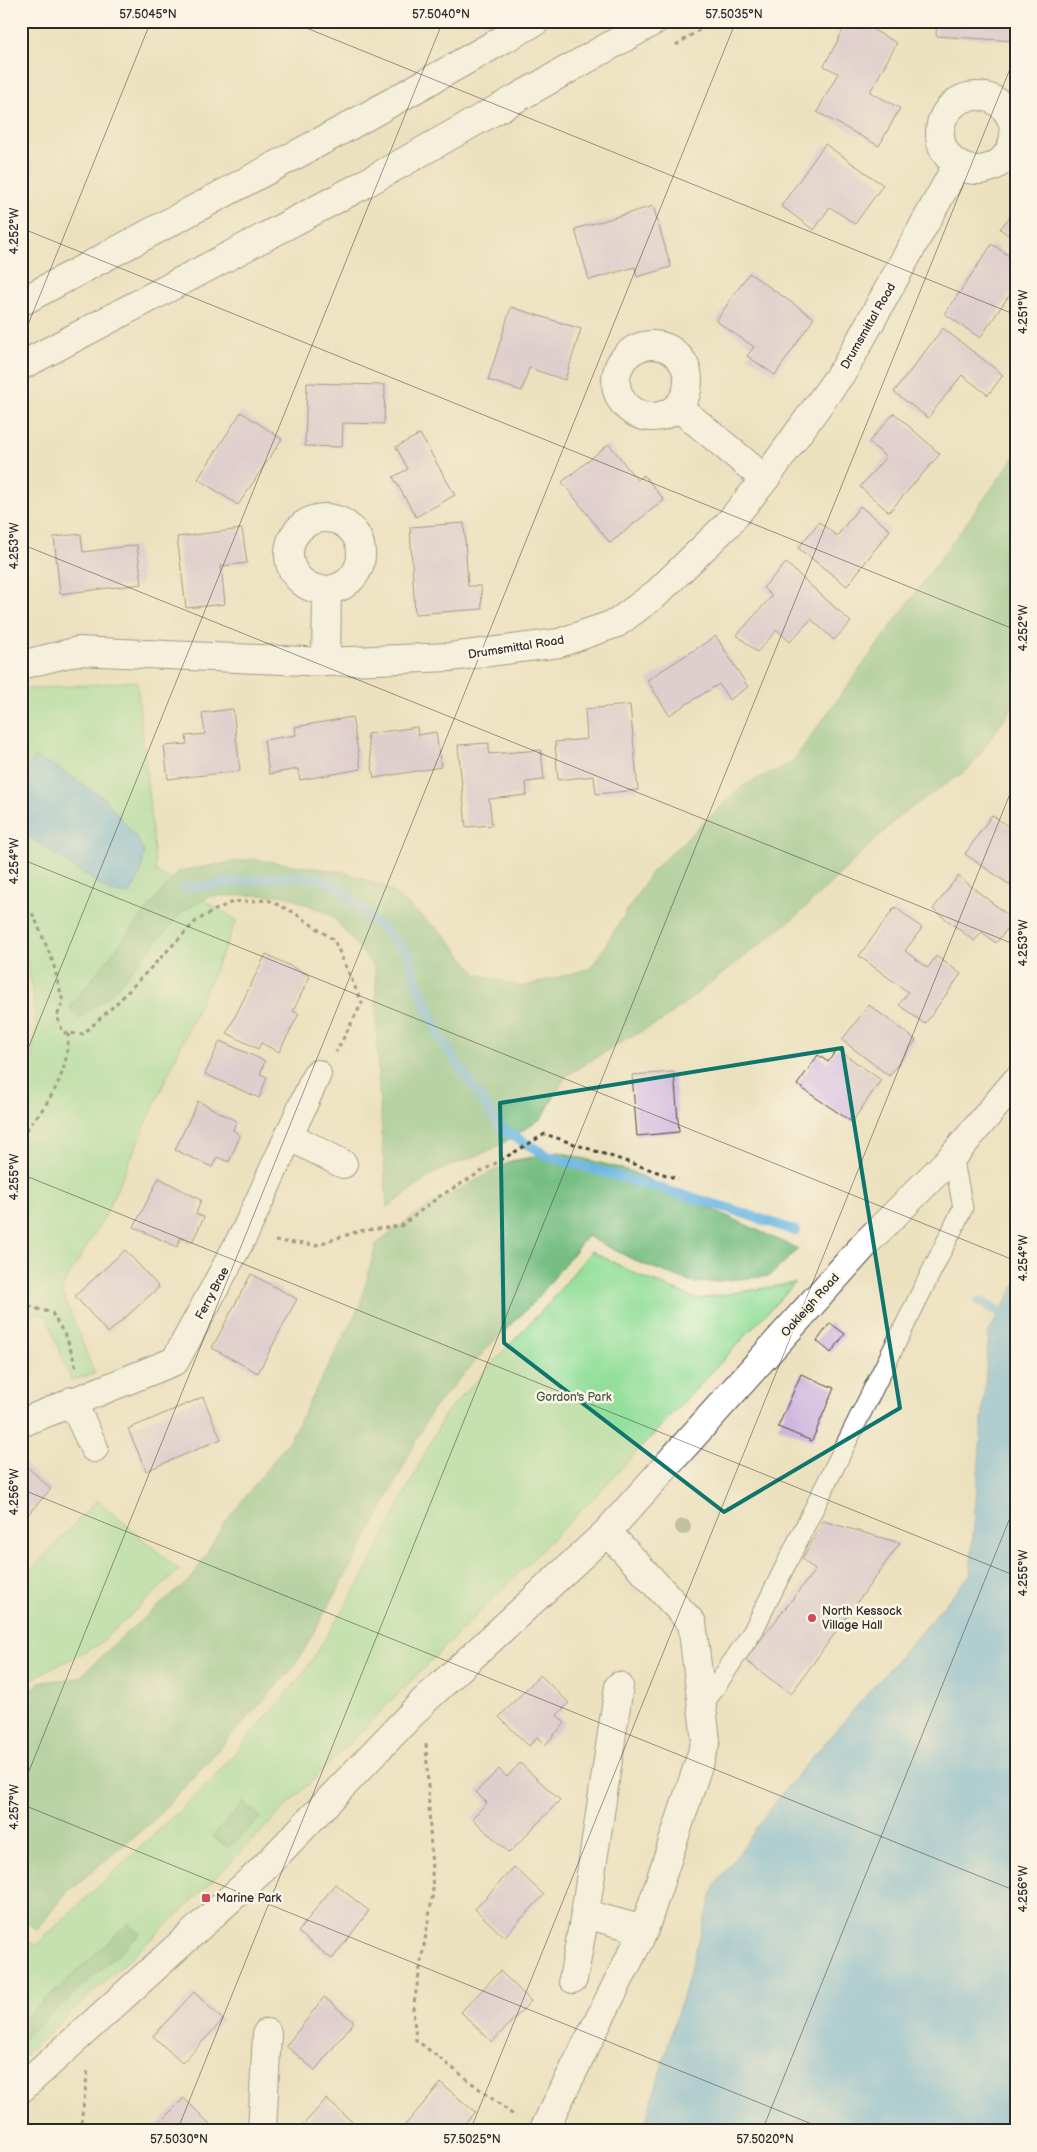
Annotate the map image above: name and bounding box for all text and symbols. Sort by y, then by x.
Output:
text: 57.5045°N [119,7,177,22]
text: 57.5040°N [412,7,470,22]
text: 57.5035°N [705,7,763,22]
text: 4.252°W [7,208,22,254]
street label: Drumsmittal Road [838,280,899,372]
text: 4.251°W [1016,290,1031,334]
text: 4.253°W [7,522,22,570]
text: 4.252°W [1016,605,1031,651]
street label: Drumsmittal Road [467,632,565,662]
text: 4.254°W [7,837,22,884]
text: 4.253°W [1016,919,1031,967]
text: 4.255°W [7,1154,22,1200]
text: 4.254°W [1016,1234,1031,1281]
street label: Ferry Brae [192,1264,233,1322]
street label: Oakleigh Road [778,1271,843,1340]
park label: Gordon's Park [536,1390,612,1405]
text: 4.256°W [7,1468,22,1516]
text: 4.255°W [1016,1550,1031,1596]
place label: North Kessock Village Hall [822,1604,902,1633]
marker: North Kessock Village Hall [806,1612,818,1624]
text: 4.257°W [7,1784,22,1830]
text: 4.256°W [1016,1865,1031,1913]
place label: Marine Park [216,1891,282,1906]
marker: Marine Park [200,1892,212,1904]
text: 57.5030°N [150,2132,208,2147]
text: 57.5025°N [443,2132,501,2147]
text: 57.5020°N [736,2132,794,2147]

